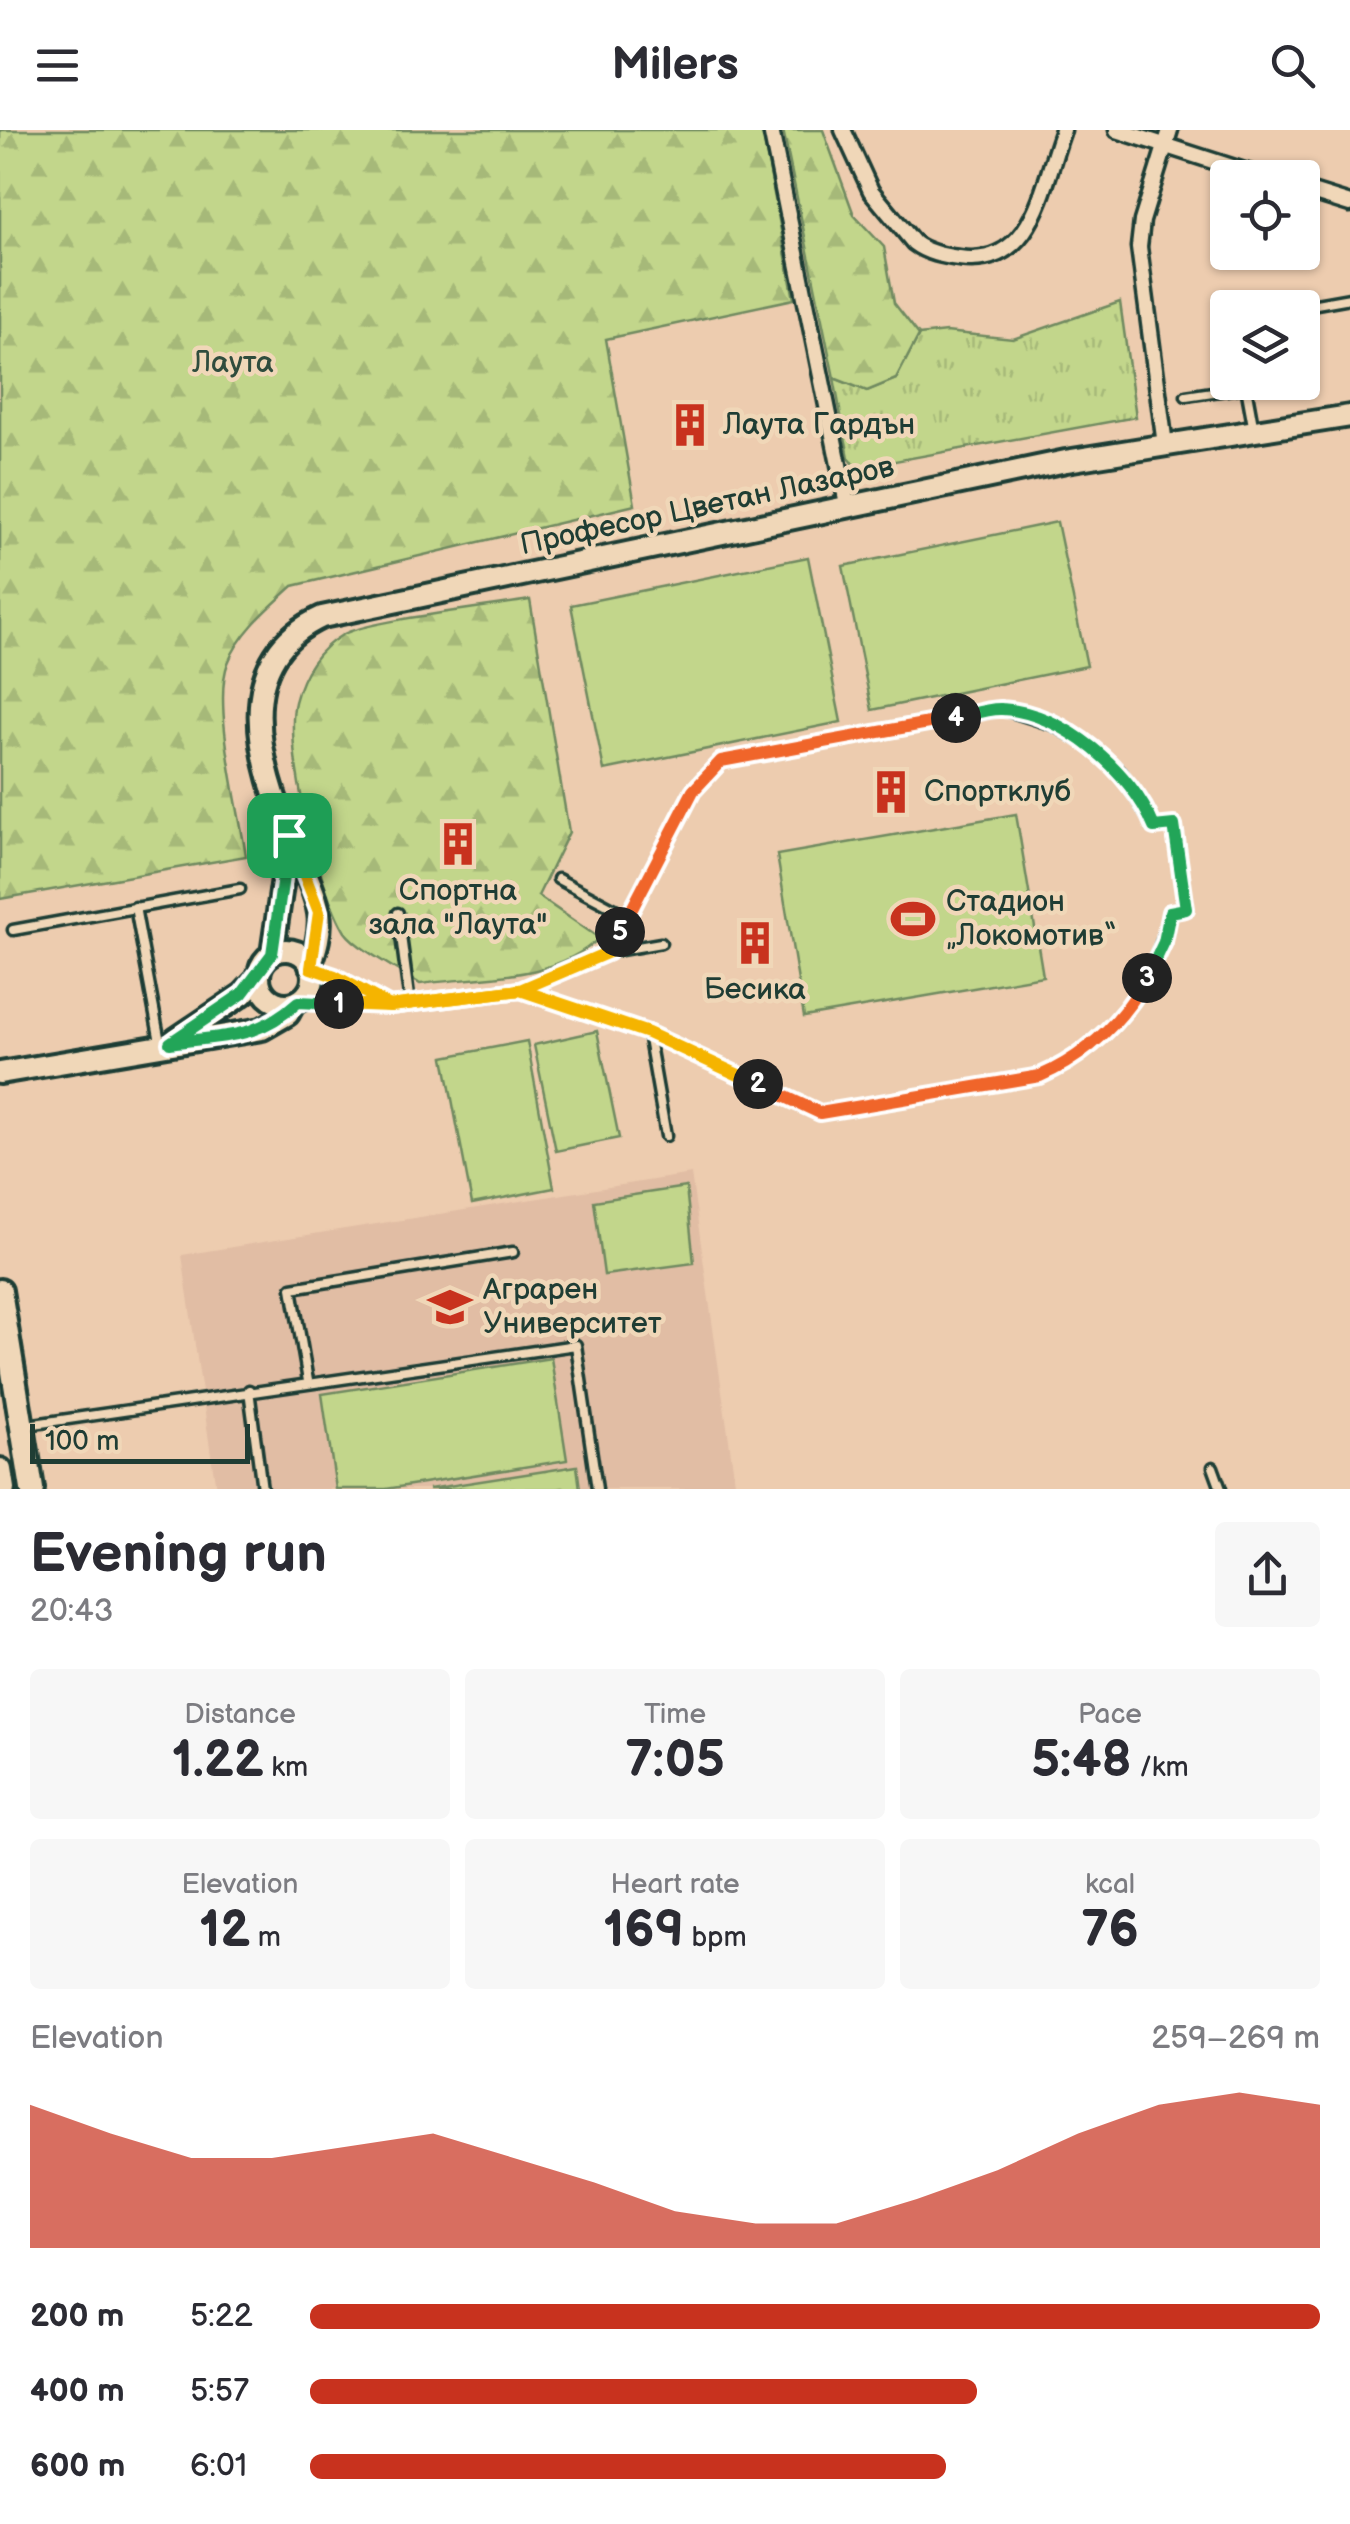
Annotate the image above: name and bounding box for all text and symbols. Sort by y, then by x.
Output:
icon: menu [30,38,85,93]
text: Milers [611,38,739,93]
icon: search [1265,38,1320,93]
map controls [1210,160,1320,400]
button: locate [1210,160,1320,270]
button: layers [1210,290,1320,400]
park label: Лаута [191,345,274,381]
building icon: Лаута Гардън [666,401,714,449]
place label: Лаута Гардън [722,407,915,443]
street label: Професор Цветан Лазаров [517,449,897,563]
pin: 4 [931,693,981,743]
text: 4 [948,701,964,734]
building icon: Спортклуб [867,768,915,816]
place label: Спортклуб [924,774,1071,810]
pin [247,793,332,878]
icon: arrive [262,808,317,863]
building icon: Спортна зала "Лаута" [434,820,482,868]
place label: Спортна зала "Лаута" [368,873,548,943]
place label: Стадион „Локомотив“ [946,884,1116,954]
sports icon: Стадион „Локомотив“ [889,895,937,943]
pin: 5 [595,907,645,957]
text: 5 [612,915,628,948]
building icon: Бесика [731,919,779,967]
pin: 3 [1122,953,1172,1003]
text: 3 [1139,961,1155,994]
place label: Бесика [704,972,806,1008]
pin: 1 [314,979,364,1029]
text: 1 [333,987,345,1020]
pin: 2 [733,1059,783,1109]
text: 2 [750,1067,766,1100]
place label: Аграрен Университет [482,1272,662,1342]
school or university icon: Аграрен Университет [426,1283,474,1331]
scale bar [30,1419,250,1464]
text: 100 m [45,1425,119,1458]
text: Evening run [30,1521,327,1588]
button: share [1215,1522,1320,1627]
text: 20:43 [30,1592,113,1631]
text: Distance [184,1698,296,1731]
text: Time [644,1698,706,1731]
text: Pace [1078,1698,1142,1731]
text: 1.22 [172,1731,264,1791]
text: 7:05 [625,1731,725,1791]
text: 5:48 [1031,1731,1132,1791]
text: km [264,1751,308,1784]
text: /km [1132,1751,1189,1784]
text: Elevation [182,1868,298,1901]
text: Heart rate [610,1868,740,1901]
text: kcal [1085,1868,1135,1901]
text: 12 [199,1901,250,1961]
text: 169 [603,1901,684,1961]
text: 76 [1081,1901,1139,1961]
text: m [250,1921,281,1954]
text: bpm [684,1921,747,1954]
text: Elevation [30,2019,163,2058]
text: 259–269 m [1151,2019,1320,2058]
text: 200 m [30,2297,124,2336]
text: 5:22 [190,2297,253,2336]
text: 400 m [30,2372,125,2411]
text: 5:57 [190,2372,249,2411]
text: 600 m [30,2447,125,2486]
text: 6:01 [190,2447,247,2486]

